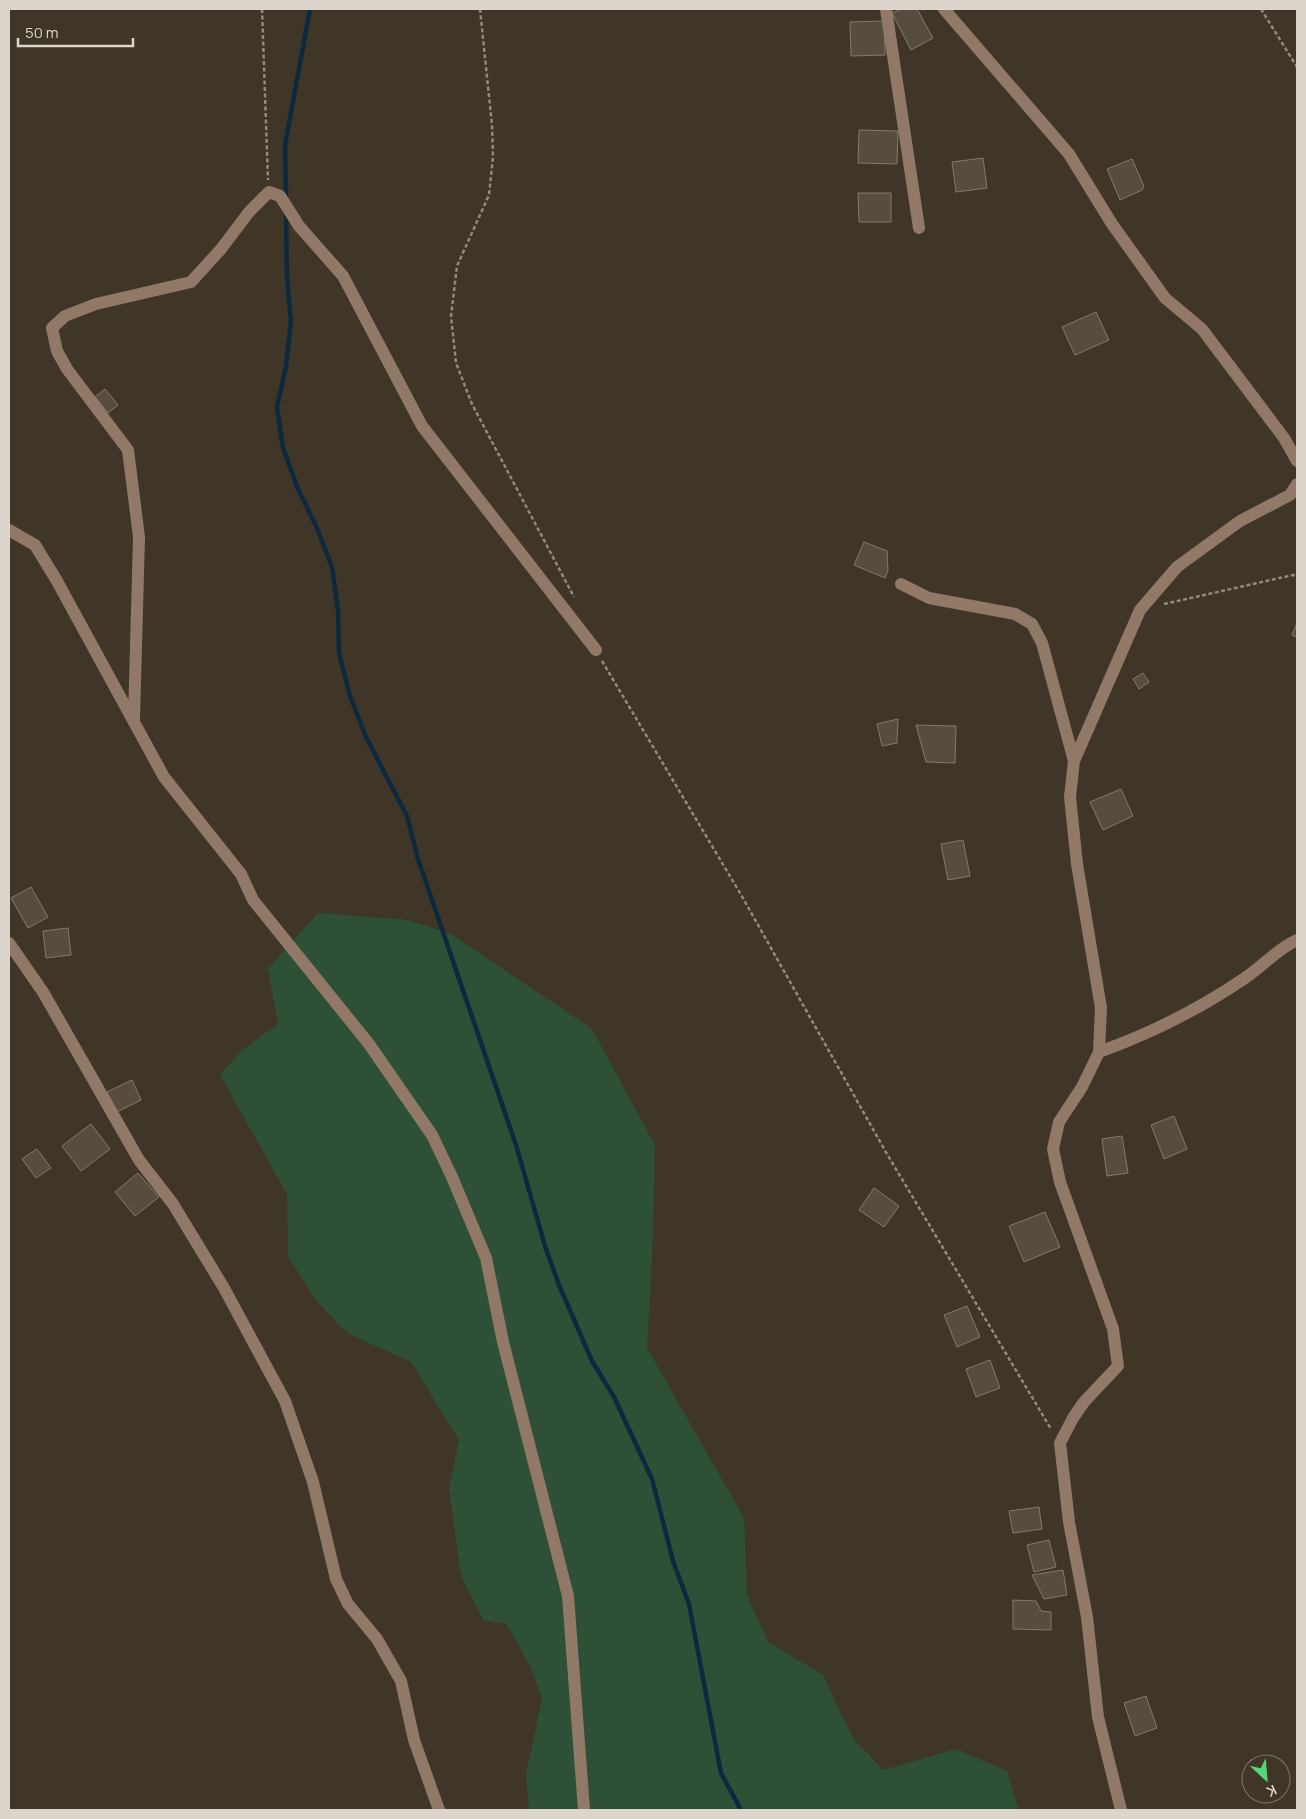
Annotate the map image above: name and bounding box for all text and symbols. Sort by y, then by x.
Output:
scale bar [18,15,132,47]
text: 50 m [25,22,59,43]
north arrow [1241,1754,1291,1804]
text: K [1263,1781,1280,1802]

